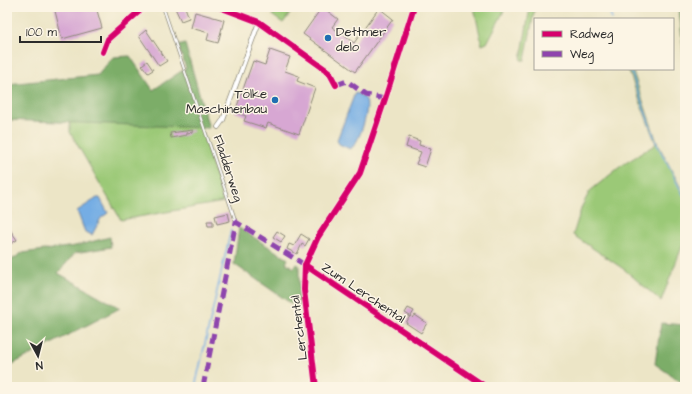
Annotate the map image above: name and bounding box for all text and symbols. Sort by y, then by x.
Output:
scale bar [20,18,101,44]
legend [534,18,674,70]
place label: Dettmer delo [336,23,386,56]
text: 100 m [26,24,57,41]
text: Radweg [570,26,613,44]
marker: Dettmer delo [323,33,333,43]
text: Weg [570,46,594,64]
place label: Tölke Maschinenbau [186,85,267,118]
marker: Tölke Maschinenbau [270,95,280,105]
street label: Fladderweg [208,133,247,205]
street label: Zum Lerchental [318,258,409,328]
street label: Lerchental [286,294,312,361]
north arrow [18,336,58,376]
text: N [35,358,43,373]

